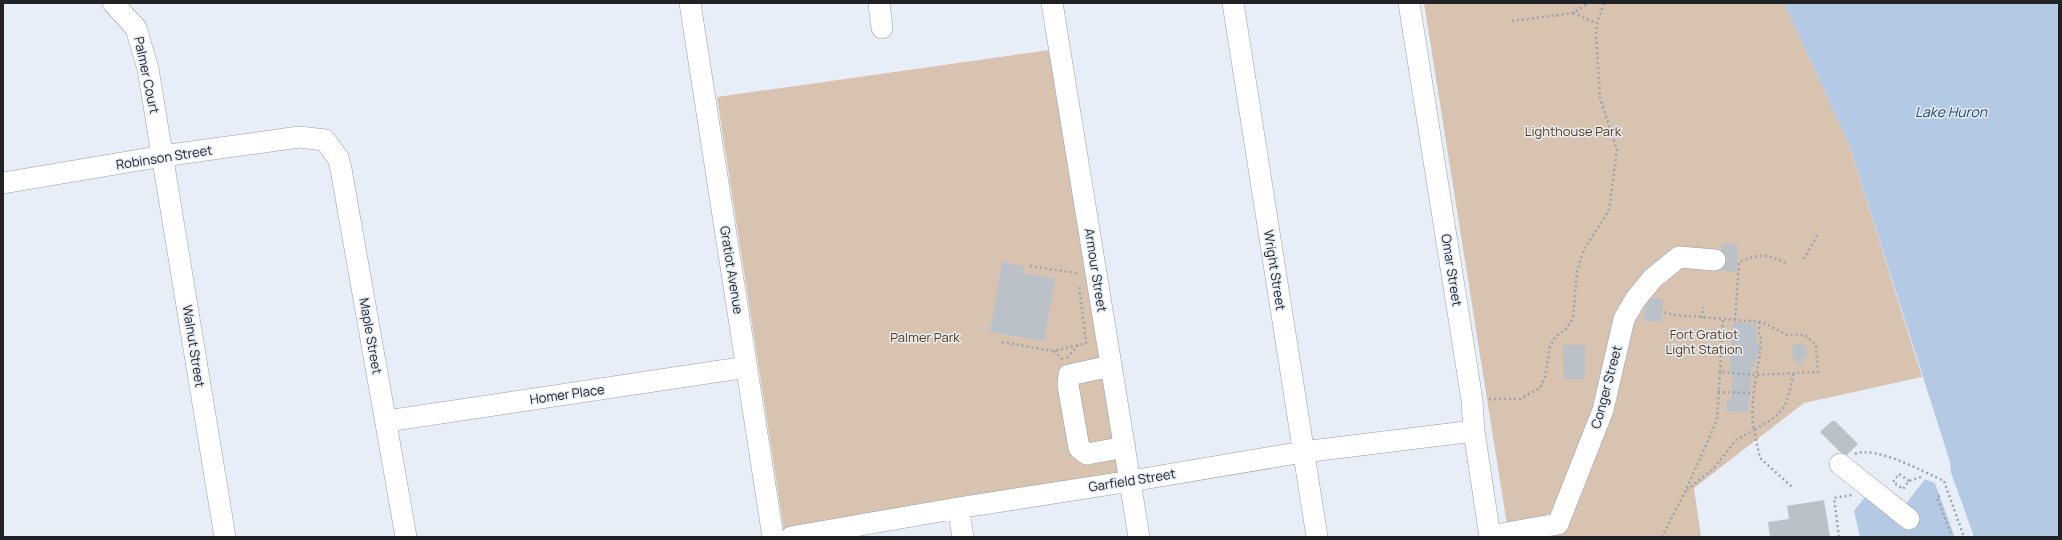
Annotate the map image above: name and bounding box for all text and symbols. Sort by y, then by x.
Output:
street label: Palmer Court [130,35,164,115]
water label: Lake Huron [1915,102,1988,121]
park label: Lighthouse Park [1525,122,1622,140]
street label: Robinson Street [115,140,213,174]
street label: Gratiot Avenue [716,225,748,316]
street label: Armour Street [1080,227,1112,313]
street label: Wright Street [1260,228,1290,312]
street label: Omar Street [1437,232,1467,308]
street label: Maple Street [355,296,387,376]
street label: Walnut Street [179,303,209,389]
park label: Fort Gratiot Light Station [1666,325,1743,358]
park label: Palmer Park [890,328,960,346]
street label: Conger Street [1586,343,1626,431]
street label: Homer Place [529,380,606,408]
street label: Garfield Street [1087,464,1177,496]

